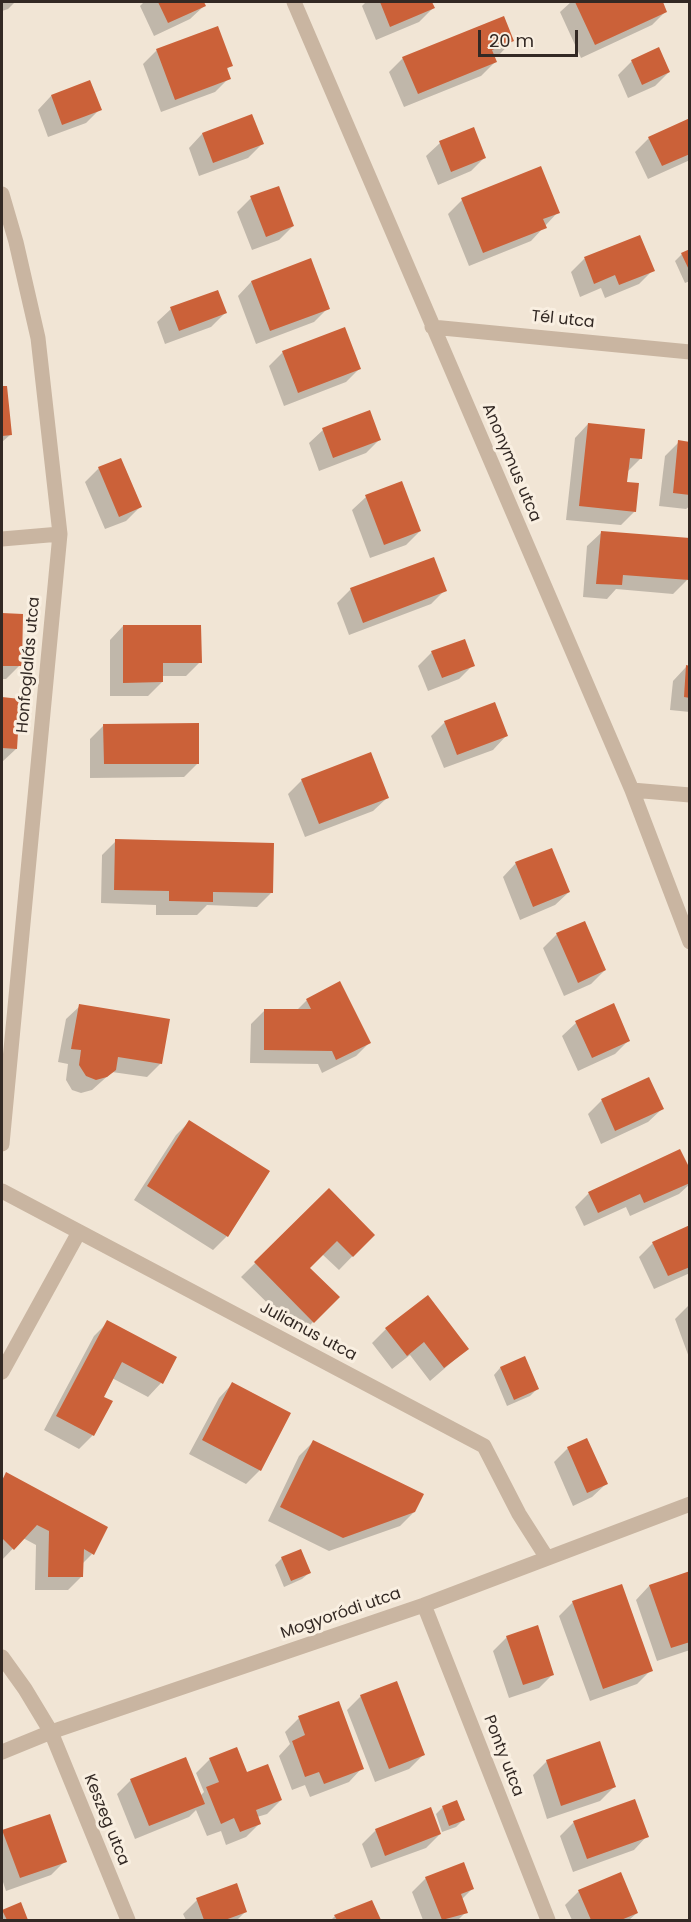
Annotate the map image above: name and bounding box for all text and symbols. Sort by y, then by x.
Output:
scale bar [481,18,582,56]
text: 20 m [489,28,534,53]
street label: Tél utca [530,307,596,333]
street label: Anonymus utca [477,401,545,525]
street label: Honfoglalás utca [13,596,45,734]
street label: Julianus utca [256,1298,360,1366]
street label: Mogyoródi utca [278,1584,404,1644]
street label: Ponty utca [479,1713,527,1799]
street label: Keszeg utca [79,1772,133,1868]

